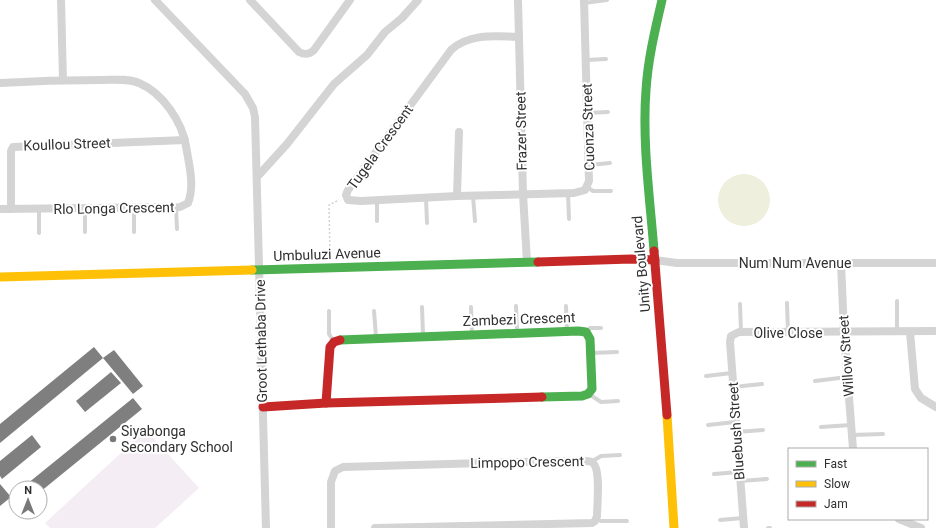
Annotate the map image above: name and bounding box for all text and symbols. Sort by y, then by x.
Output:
street label: Cuonza Street [578,83,598,171]
street label: Frazer Street [512,91,530,171]
street label: Tugela Crescent [344,101,416,192]
street label: Koullou Street [23,134,111,154]
street label: Rlo Longa Crescent [53,199,175,217]
street label: Unity Boulevard [629,215,653,313]
street label: Umbuluzi Avenue [273,244,381,264]
street label: Num Num Avenue [739,255,851,271]
street label: Groot Lethaba Drive [252,279,270,403]
street label: Zambezi Crescent [462,309,576,329]
street label: Willow Street [835,314,857,397]
street label: Olive Close [753,325,823,341]
street label: Bluebush Street [725,381,747,481]
place label: Siyabonga Secondary School [121,423,233,455]
marker: Siyabonga Secondary School [108,434,118,444]
legend [788,448,928,520]
street label: Limpopo Crescent [470,453,584,471]
text: Fast [824,457,847,471]
text: Slow [824,477,850,491]
north arrow [8,480,48,520]
text: N [24,484,32,497]
text: Jam [824,497,848,511]

